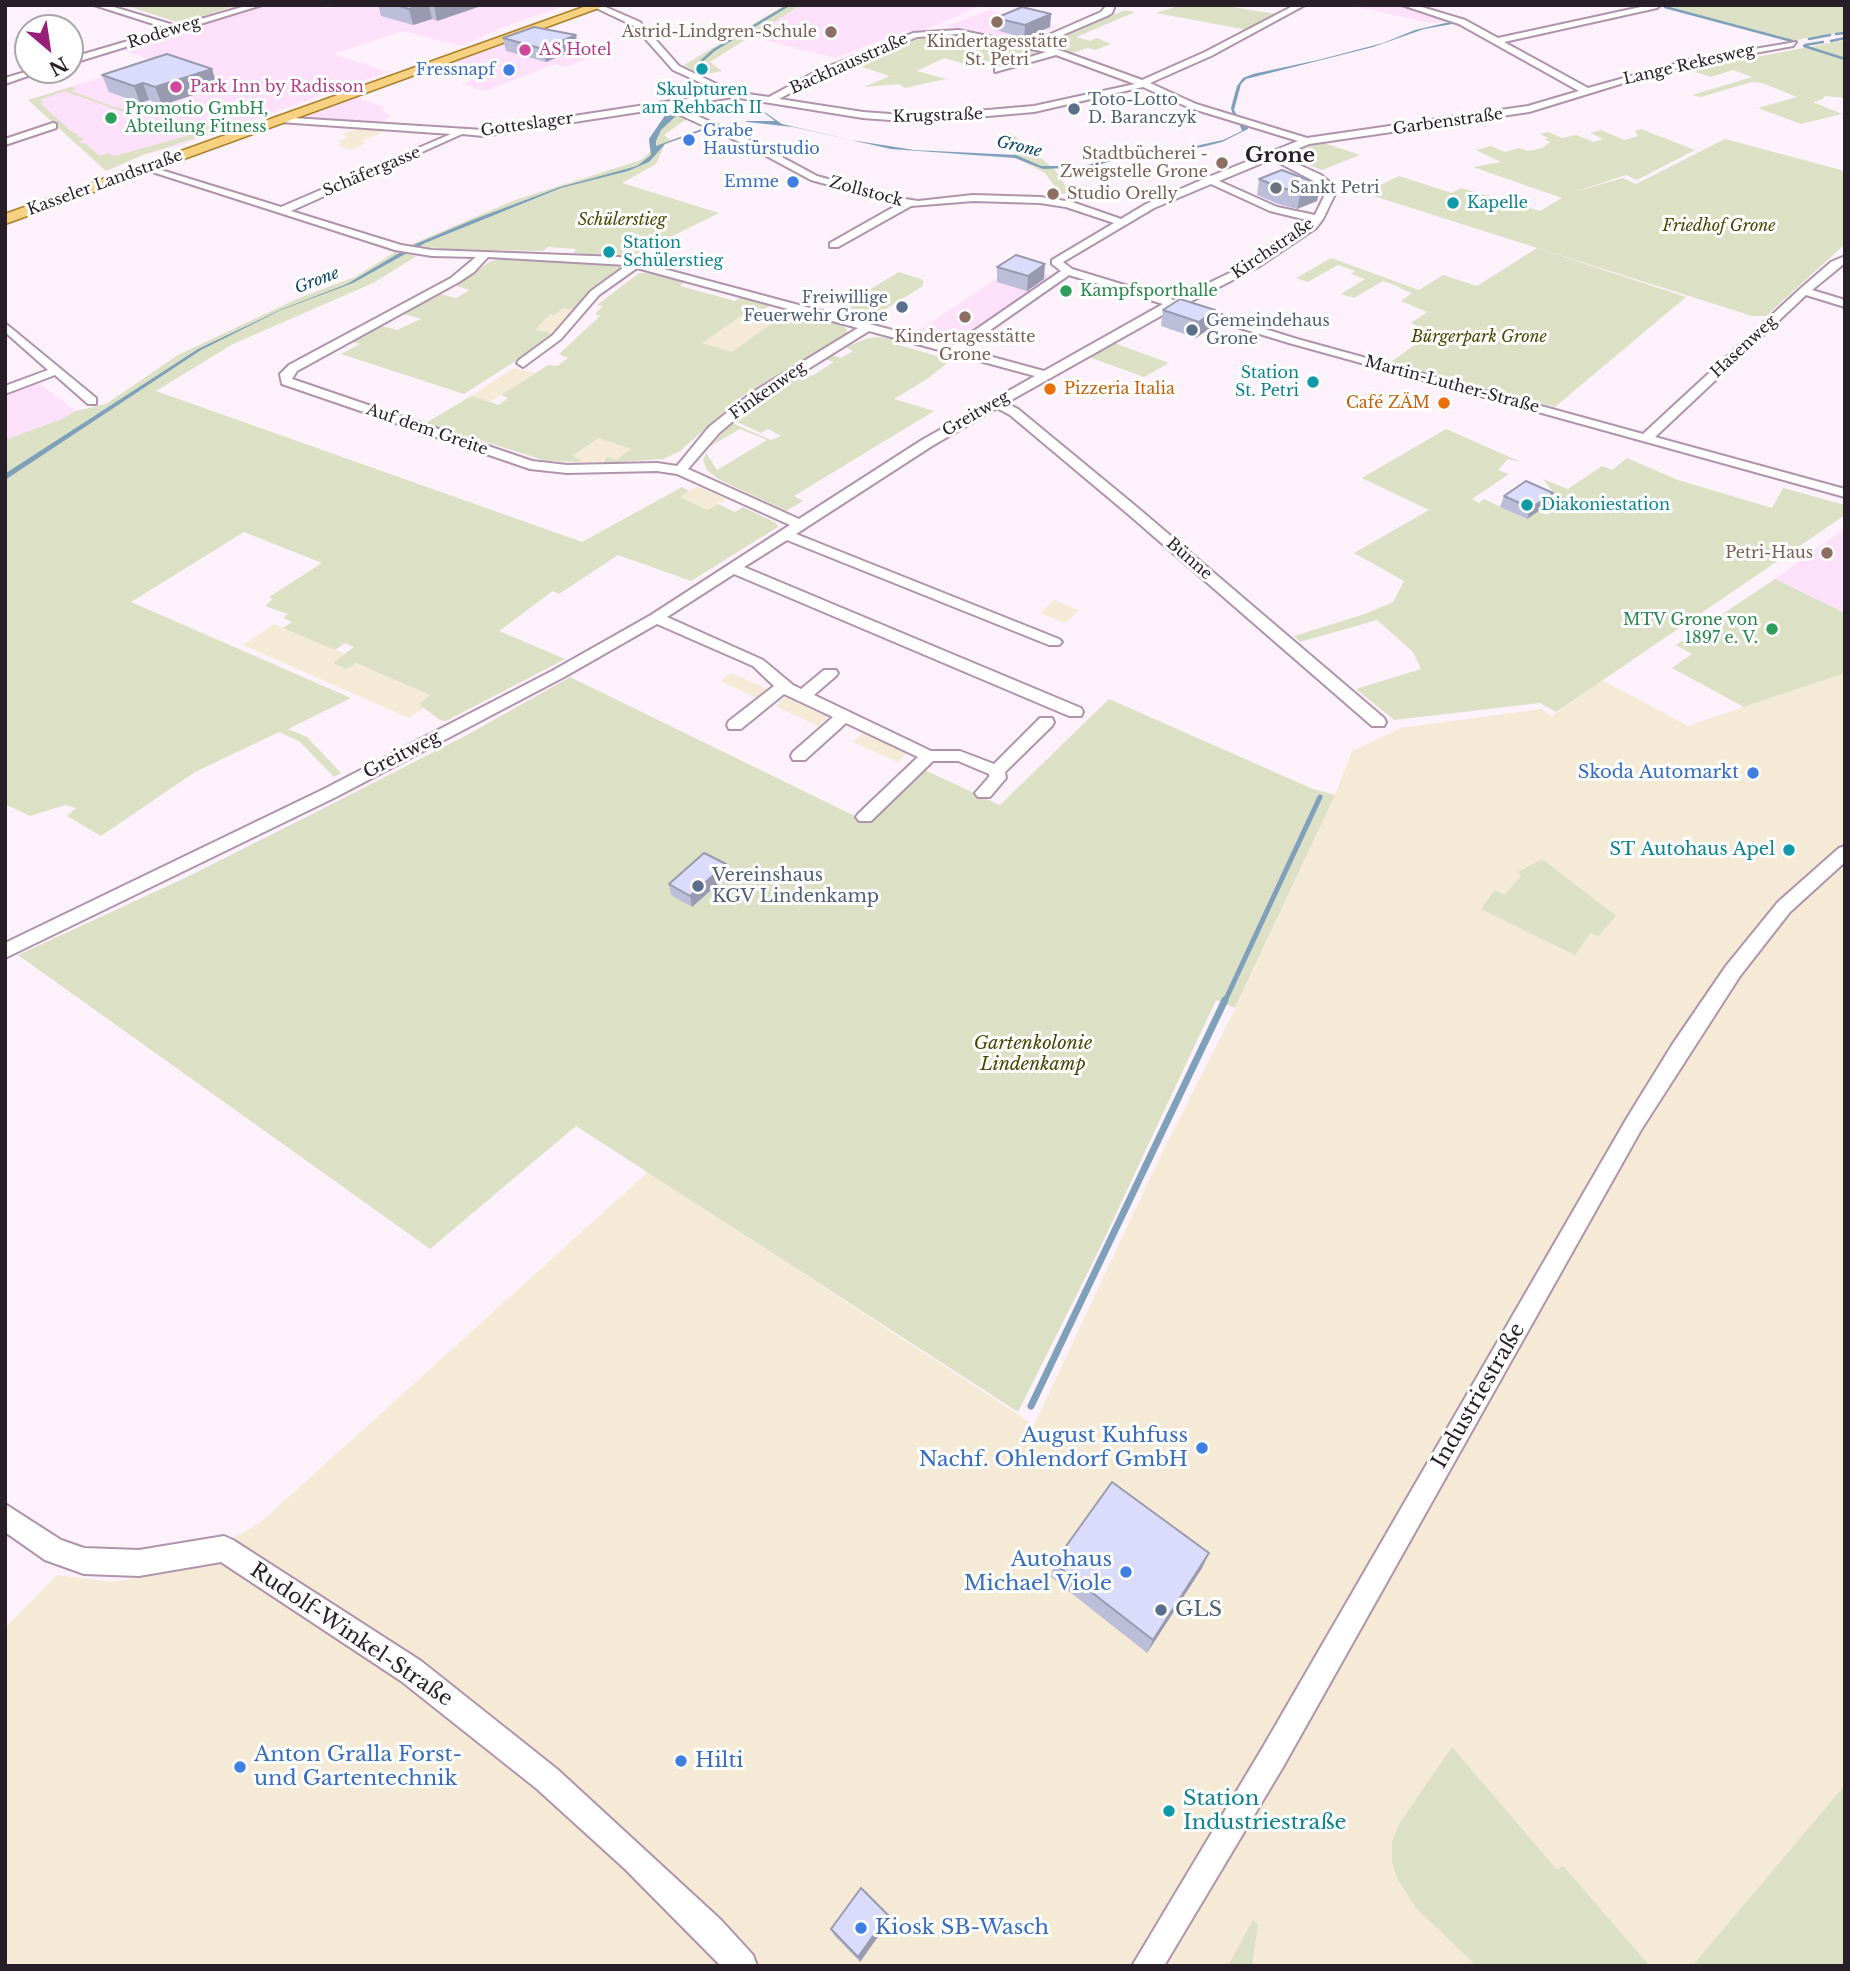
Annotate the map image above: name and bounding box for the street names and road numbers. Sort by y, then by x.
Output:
street label: Rodeweg [125,13,203,53]
street label: Backhausstraße [787,29,911,99]
street label: Lange Rekesweg [1621,41,1757,89]
street label: Krugstraße [893,105,983,127]
street label: Garbenstraße [1392,105,1504,139]
street label: Gotteslager [479,109,575,141]
street label: Schäfergasse [320,143,424,201]
street label: Kasseler Landstraße [25,146,185,220]
street label: Zollstock [827,173,905,211]
street label: Kirchstraße [1228,215,1318,283]
street label: Hasenweg [1707,312,1781,382]
street label: Martin-Luther-Straße [1363,352,1541,418]
street label: Finkenweg [726,358,810,424]
street label: Greitweg [939,387,1013,441]
street label: Auf dem Greite [364,400,490,460]
street label: Bünne [1162,534,1216,584]
street label: Greitweg [360,726,444,784]
street label: Industriestraße [1427,1319,1531,1473]
street label: Rudolf-Winkel-Straße [245,1558,457,1712]

